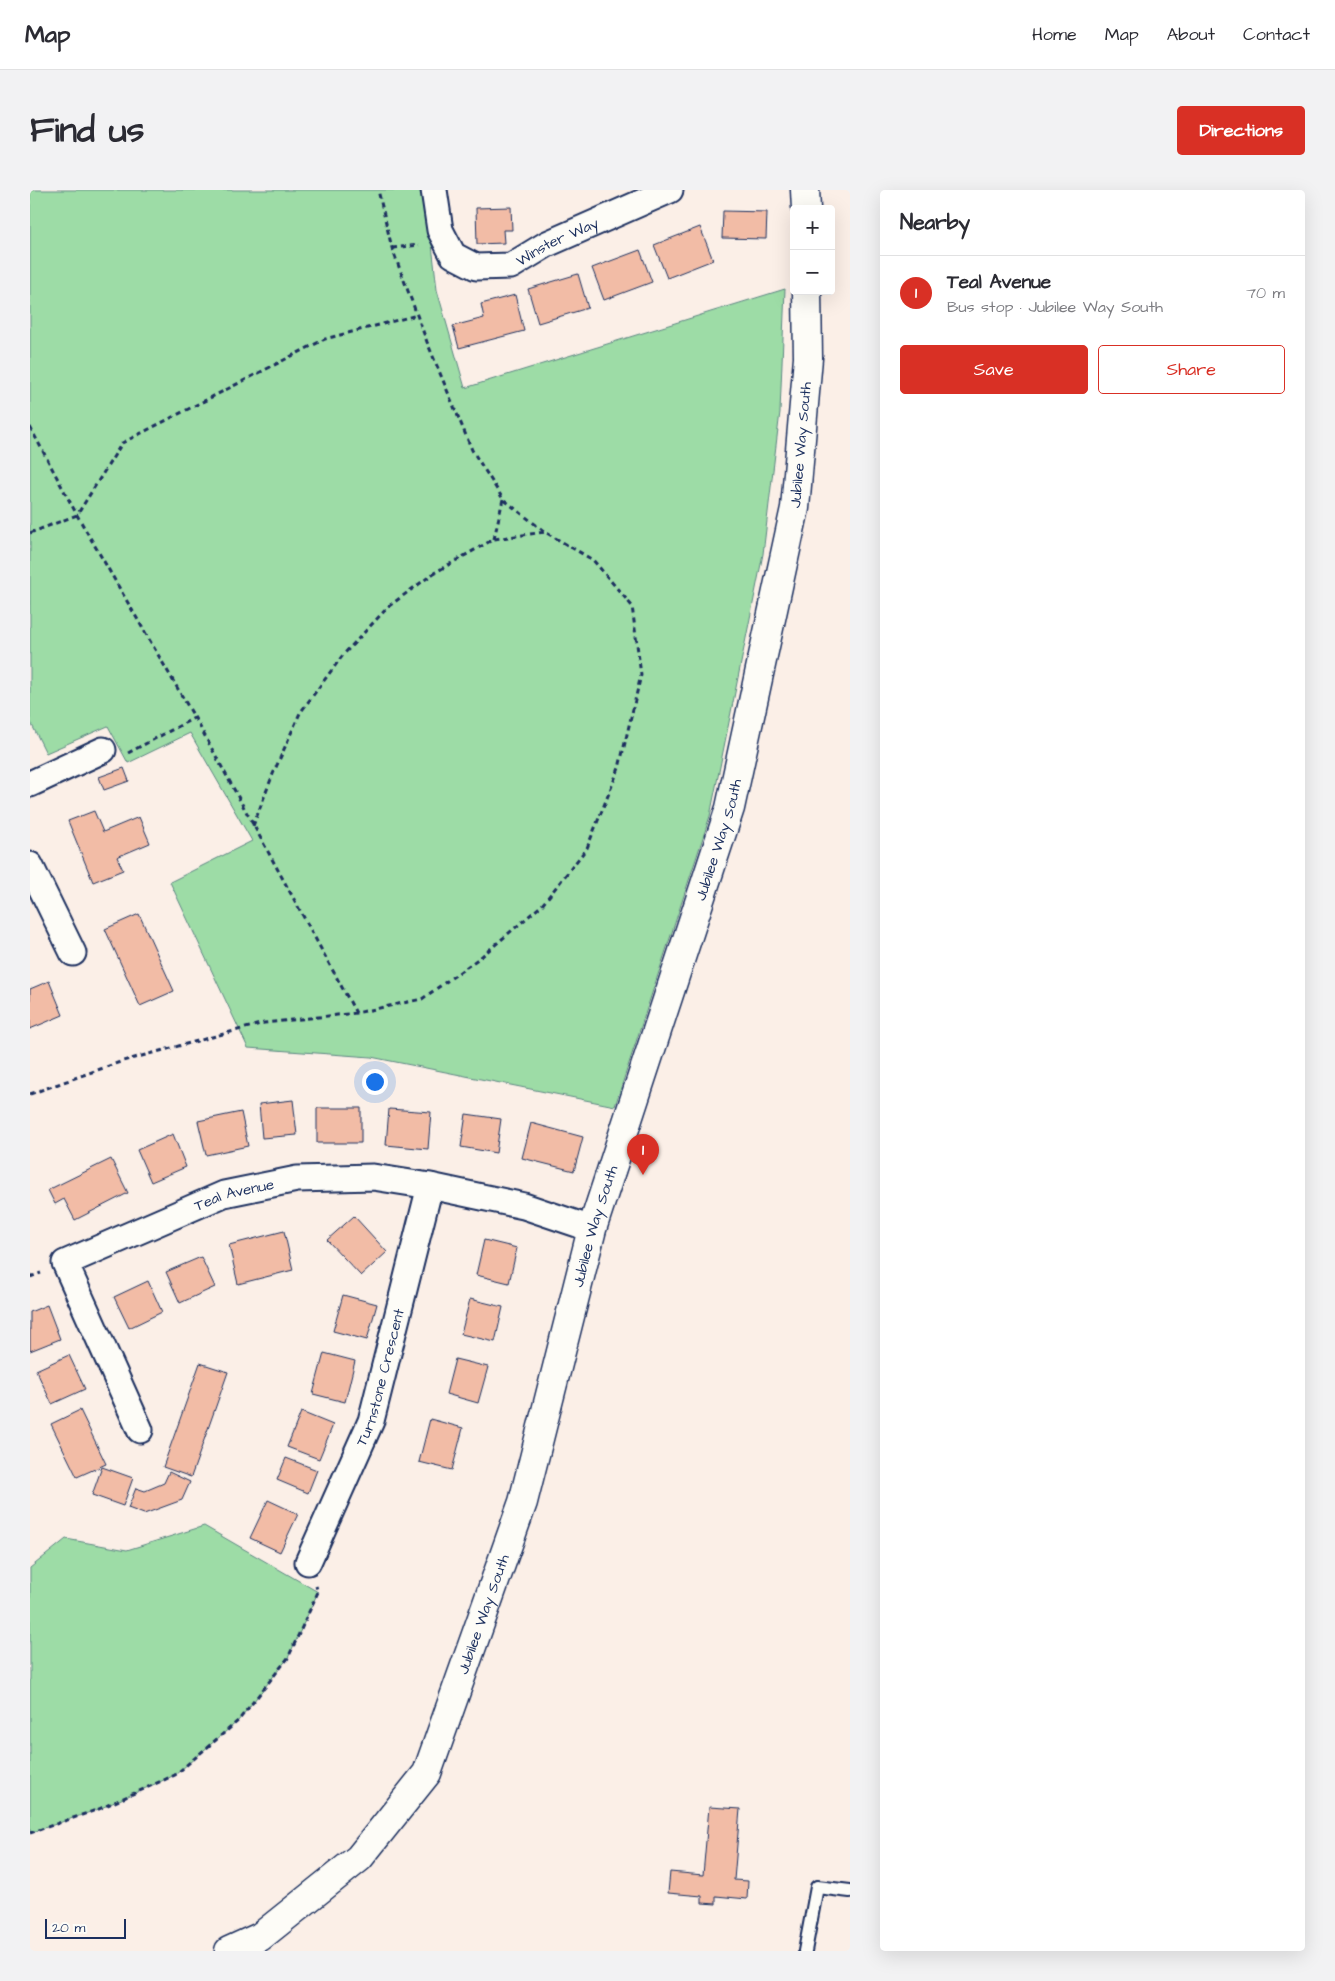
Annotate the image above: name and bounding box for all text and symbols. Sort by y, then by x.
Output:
text: Map [25,18,70,52]
text: Home [1032,22,1077,47]
text: Map [1105,22,1139,47]
text: About [1167,22,1215,47]
text: Contact [1243,22,1310,47]
text: Find us [30,106,144,155]
button: Directions [1177,106,1305,155]
map controls [790,205,835,295]
button: + [790,205,835,250]
text: Nearby [900,208,970,237]
street label: Winster Way [512,213,602,271]
button: − [790,250,835,295]
text: Teal Avenue [947,269,1051,296]
text: 1 [915,282,917,304]
text: 70 m [1246,282,1285,304]
text: Bus stop · Jubilee Way South [947,296,1163,318]
button: Save [900,345,1088,394]
button: Share [1098,345,1285,394]
street label: Jubilee Way South [785,381,817,509]
street label: Jubilee Way South [690,777,747,903]
your location [362,1069,388,1095]
pin: 1 [627,1134,659,1175]
street label: Jubilee Way South [568,1162,623,1290]
street label: Teal Avenue [191,1174,276,1217]
street label: Turnstone Crescent [351,1306,410,1450]
street label: Jubilee Way South [453,1551,515,1677]
scale bar [45,1916,126,1939]
text: 20 m [52,1918,85,1938]

